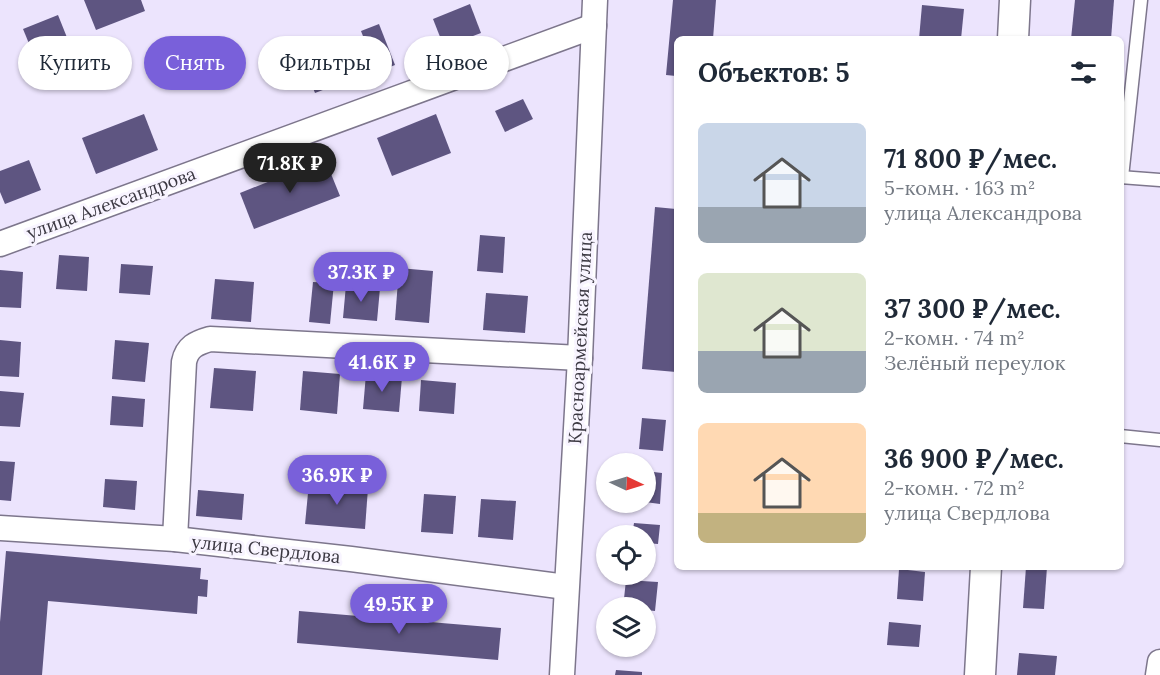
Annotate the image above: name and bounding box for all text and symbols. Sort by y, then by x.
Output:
chip: Купить [18,36,132,90]
chip: Снять [144,36,246,90]
chip: Фильтры [258,36,392,90]
chip: Новое [404,36,509,90]
text: Объектов: 5 [698,56,850,89]
icon: filters [1067,56,1100,89]
text: 71 800 ₽/мес. [884,142,1057,175]
pin: 71.8K ₽ [235,143,345,194]
icon: home [746,147,818,219]
text: 71.8K ₽ [257,150,323,175]
street label: улица Александрова [23,162,199,244]
text: 5-комн. · 163 m² [884,175,1035,200]
text: улица Александрова [884,200,1082,225]
street label: Красноармейская улица [563,231,597,445]
pin: 37.3K ₽ [306,252,416,303]
text: 37.3K ₽ [327,259,395,284]
text: 37 300 ₽/мес. [884,292,1061,325]
icon: home [746,297,818,369]
text: 2-комн. · 74 m² [884,325,1025,350]
pin: 41.6K ₽ [327,342,437,393]
text: 41.6K ₽ [348,349,416,374]
text: Зелёный переулок [884,350,1066,375]
text: 36 900 ₽/мес. [884,442,1064,475]
icon: home [746,447,818,519]
north arrow [596,453,656,513]
map controls [596,453,656,657]
pin: 36.9K ₽ [282,455,392,506]
text: 36.9K ₽ [302,462,372,487]
text: 2-комн. · 72 m² [884,475,1025,500]
text: улица Свердлова [884,500,1050,525]
button: locate [596,525,656,585]
street label: улица Свердлова [190,530,342,568]
pin: 49.5K ₽ [344,584,454,635]
text: 49.5K ₽ [364,591,434,616]
button: layers [596,597,656,657]

